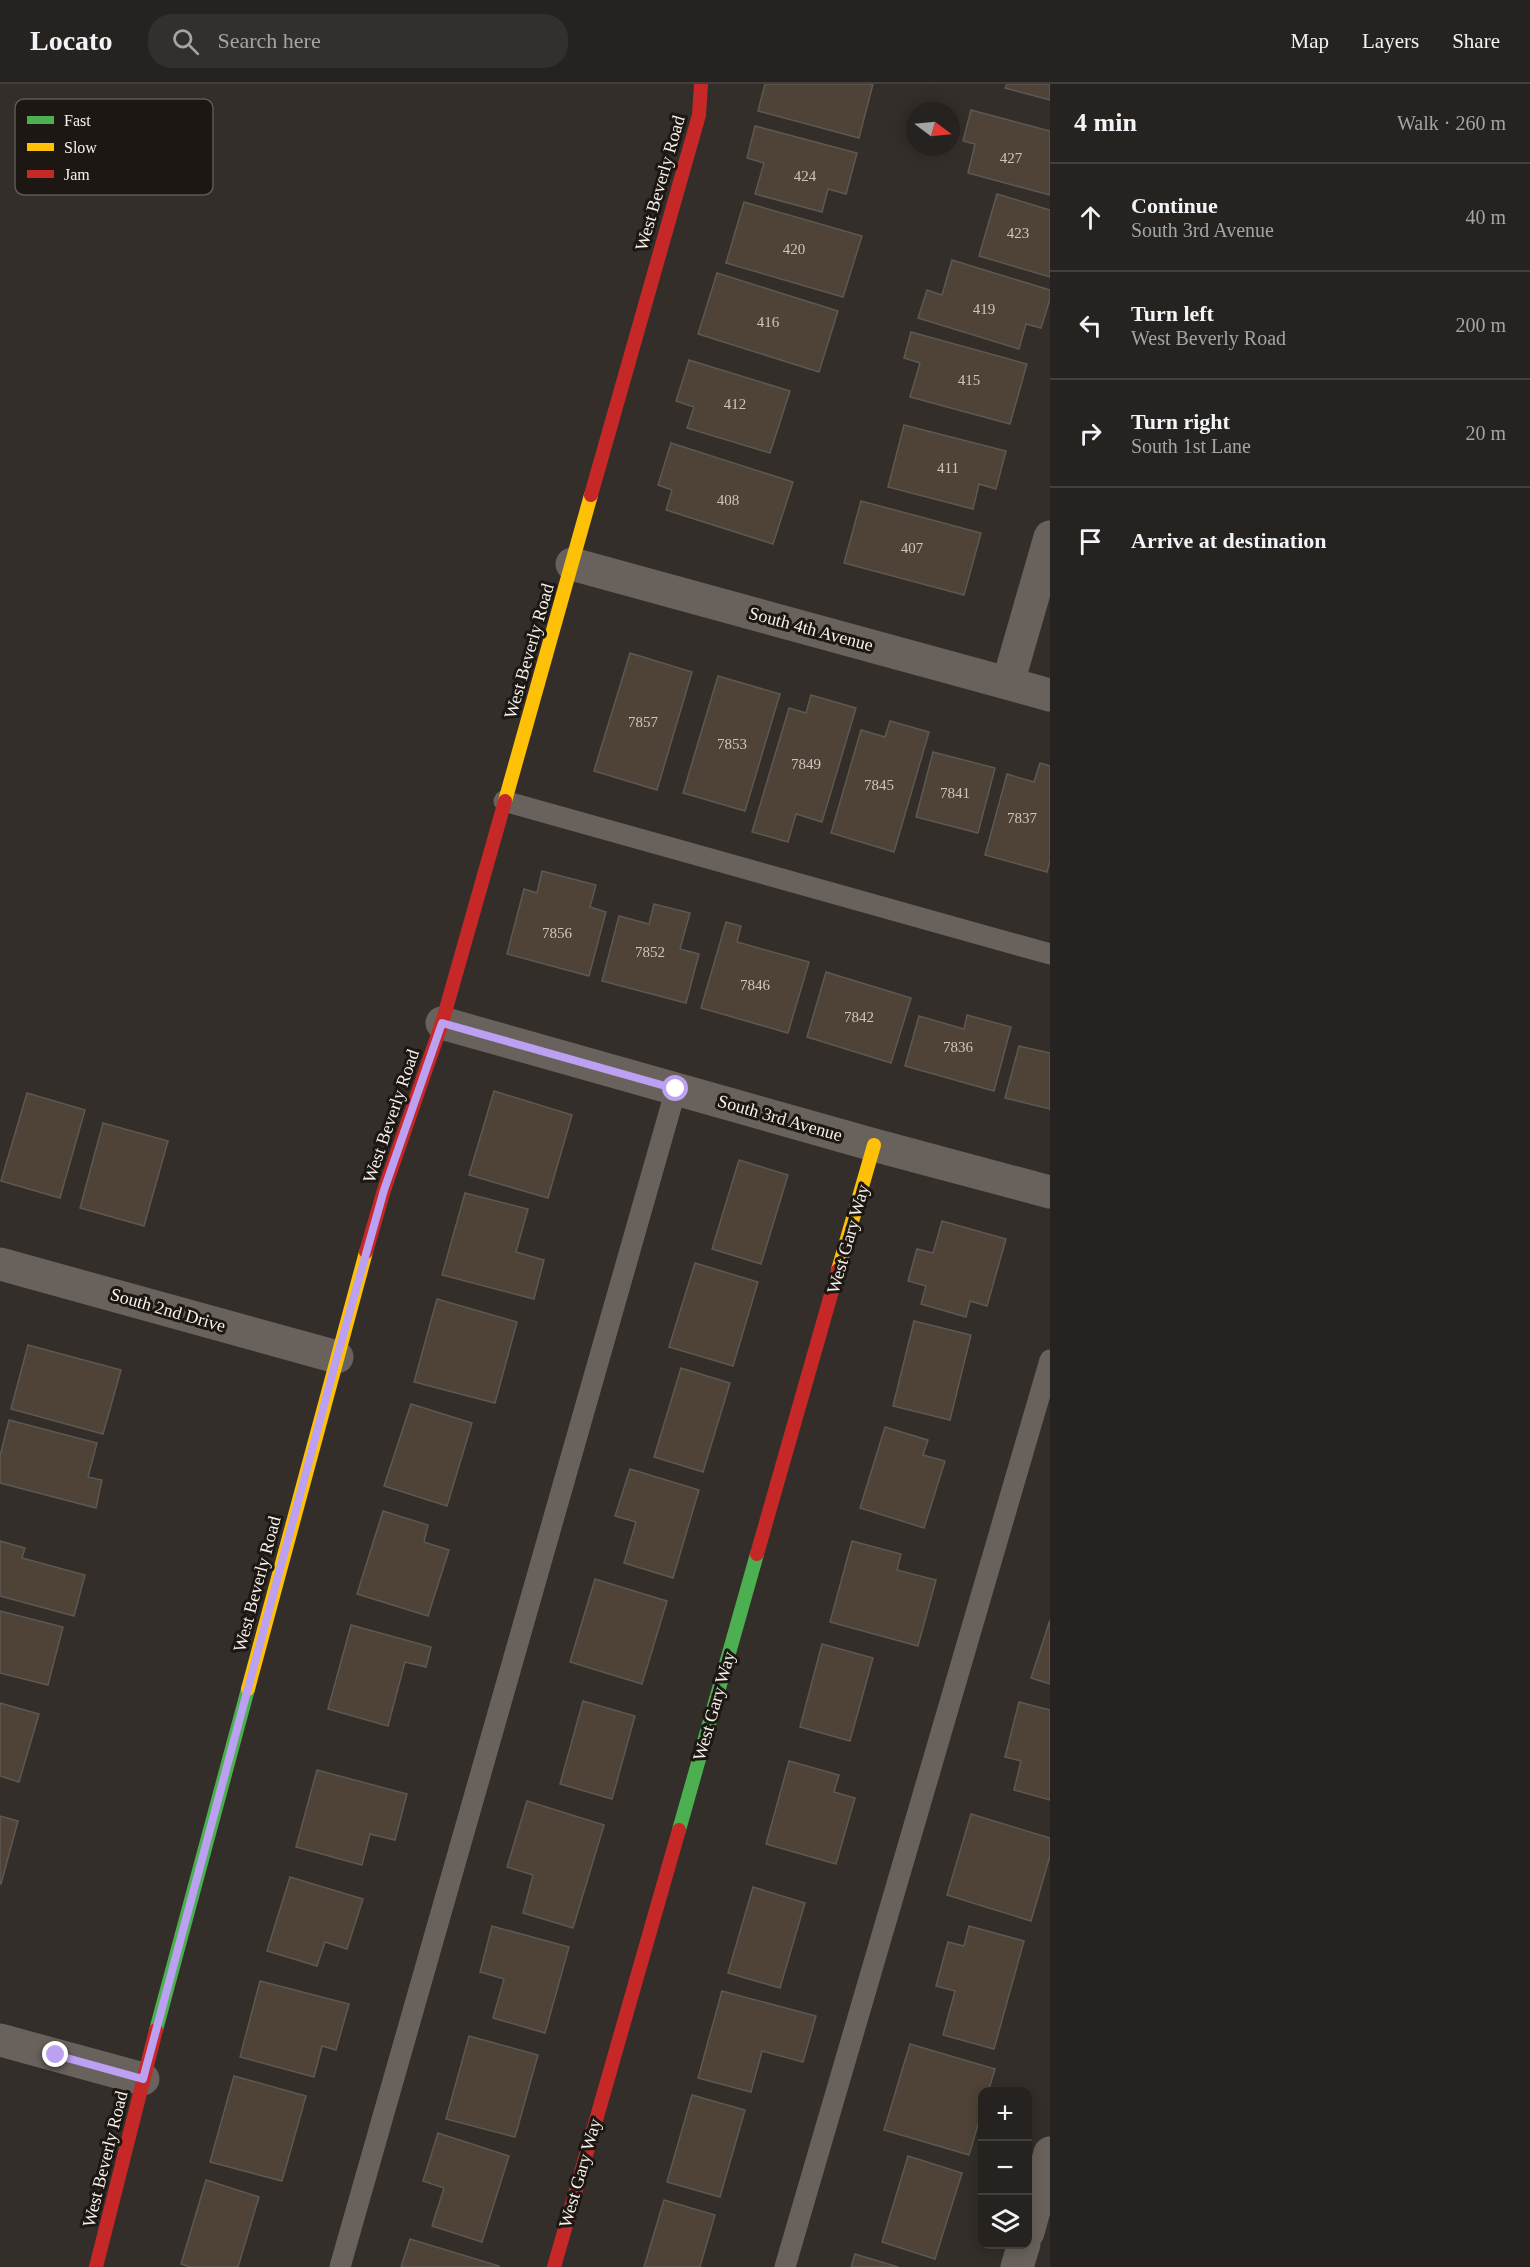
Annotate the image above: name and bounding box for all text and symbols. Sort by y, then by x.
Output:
search box [148,14,568,68]
text: Locato [30,25,112,56]
icon: search [169,25,202,58]
text: Search here [217,28,321,53]
text: Map [1291,29,1329,53]
text: Layers [1362,29,1419,53]
text: Share [1452,29,1500,53]
legend [15,99,213,195]
north arrow [906,102,960,156]
text: 4 min [1074,108,1137,137]
text: Fast [64,112,91,129]
text: Walk · 260 m [1397,112,1506,134]
street label: West Beverly Road [631,113,689,253]
text: Slow [64,139,97,156]
house number: 427 [1000,150,1023,166]
text: Jam [64,166,90,183]
house number: 424 [794,168,817,184]
text: Continue [1131,193,1218,218]
icon: ahead [1074,201,1107,234]
text: 40 m [1465,206,1506,228]
text: South 3rd Avenue [1131,219,1274,241]
house number: 423 [1007,225,1029,241]
house number: 420 [783,241,805,257]
house number: 419 [973,301,995,317]
text: Turn left [1131,301,1214,326]
icon: left [1074,309,1107,342]
house number: 416 [757,314,780,330]
text: 200 m [1455,314,1506,336]
text: West Beverly Road [1131,327,1286,349]
house number: 415 [958,372,980,388]
house number: 412 [724,396,746,412]
text: Turn right [1131,409,1230,434]
icon: right [1074,417,1107,450]
text: 20 m [1465,422,1506,444]
text: South 1st Lane [1131,435,1251,457]
house number: 411 [937,460,959,476]
house number: 408 [717,492,739,508]
icon: arrive [1074,525,1107,558]
text: Arrive at destination [1131,528,1327,553]
house number: 407 [901,540,924,556]
street label: West Beverly Road [500,581,558,721]
street label: South 4th Avenue [747,603,875,655]
house number: 7857 [628,714,659,730]
house number: 7853 [717,736,747,752]
house number: 7849 [791,756,821,772]
house number: 7845 [864,777,894,793]
house number: 7841 [940,785,970,801]
house number: 7837 [1007,810,1038,826]
house number: 7856 [542,925,573,941]
house number: 7852 [635,944,665,960]
house number: 7846 [740,977,771,993]
house number: 7842 [844,1009,874,1025]
house number: 7836 [943,1039,974,1055]
street label: West Beverly Road [359,1047,423,1185]
route start [662,1075,688,1101]
street label: South 3rd Avenue [715,1091,845,1145]
street label: West Gary Way [823,1182,873,1296]
street label: South 2nd Drive [108,1284,228,1336]
street label: West Beverly Road [229,1514,285,1654]
street label: West Gary Way [689,1649,739,1763]
route end [42,2041,68,2067]
map controls [978,2087,1032,2249]
button: + [978,2087,1032,2141]
street label: West Beverly Road [78,2089,132,2229]
street label: West Gary Way [555,2116,605,2230]
button: − [978,2141,1032,2195]
button: layers [978,2195,1032,2249]

